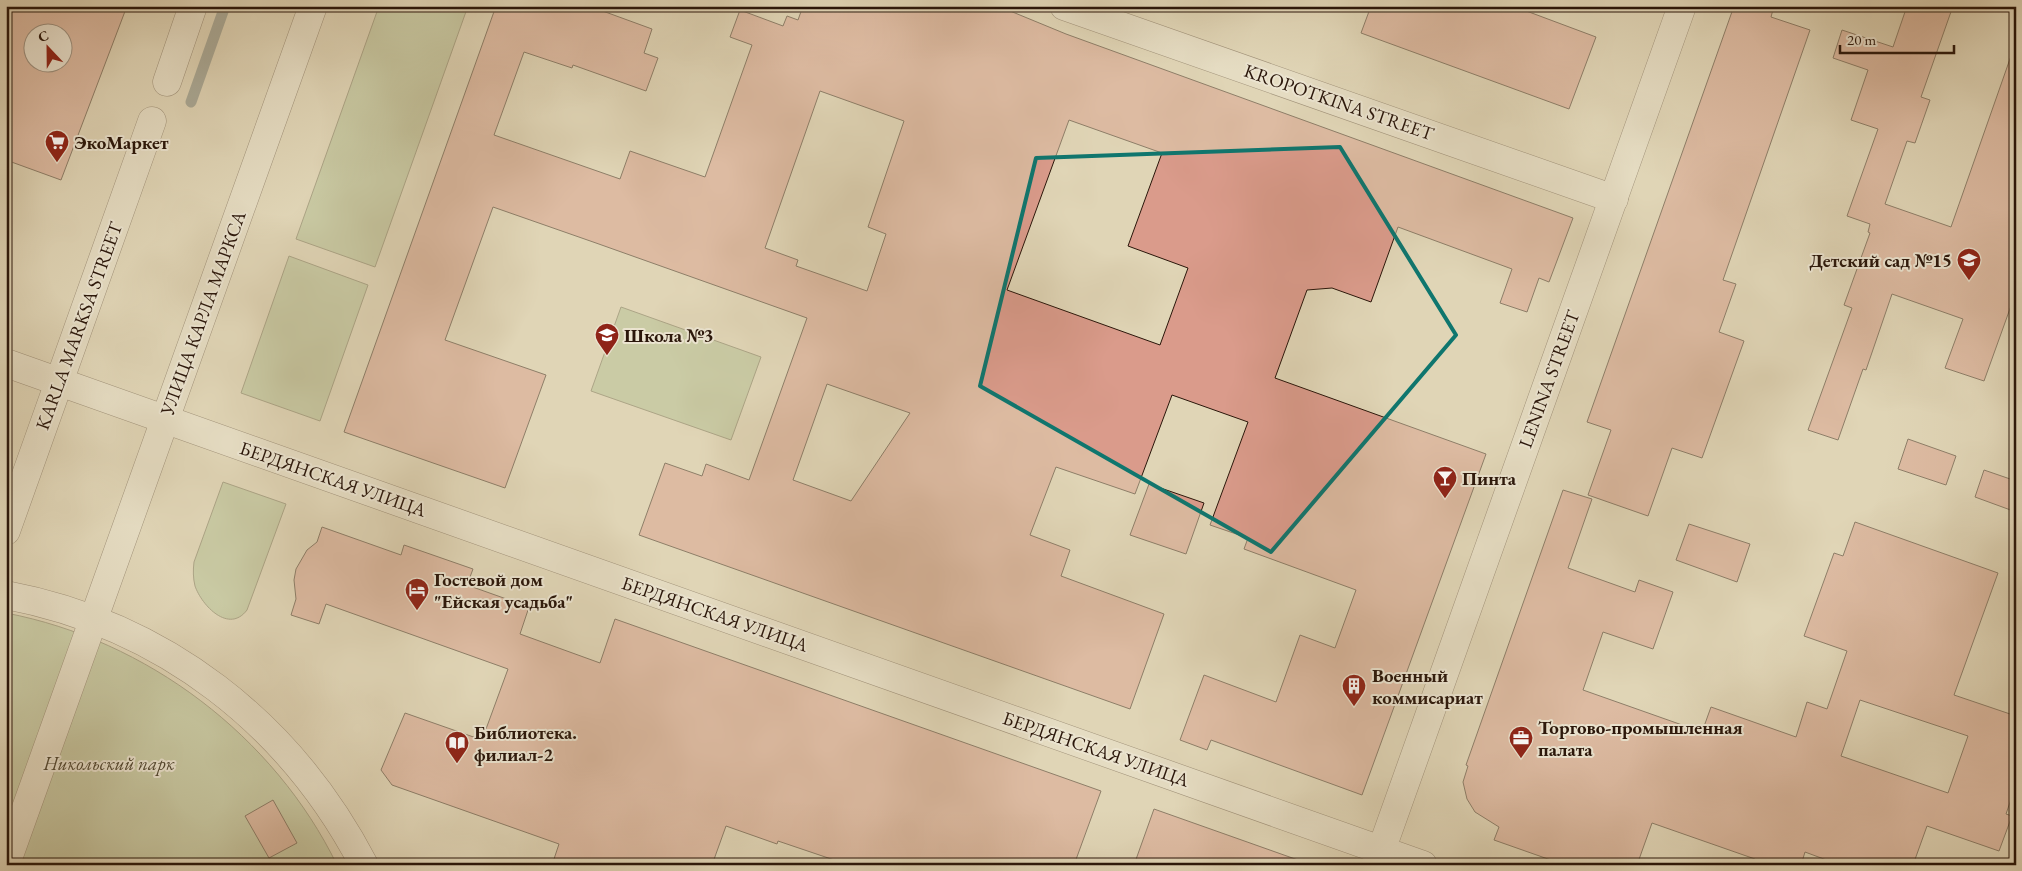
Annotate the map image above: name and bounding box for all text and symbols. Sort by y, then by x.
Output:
north arrow [22,22,72,72]
scale bar [1840,22,1953,54]
text: С [35,26,51,46]
text: 20 m [1847,30,1876,49]
street label: KROPOTKINA STREET [1241,58,1437,146]
supermarket icon: ЭкоМаркет [44,129,70,163]
place label: ЭкоМаркет [74,130,169,155]
street label: УЛИЦА КАРЛА МАРКСА [154,207,252,420]
street label: KARLA MARKSA STREET [30,218,128,433]
school or university icon: Детский сад №15 [1956,247,1982,281]
place label: Детский сад №15 [1809,248,1952,273]
street label: LENINA STREET [1513,307,1586,451]
school or university icon: Школа №3 [594,322,620,356]
place label: Школа №3 [624,323,714,348]
street label: БЕРДЯНСКАЯ УЛИЦА [236,435,431,523]
bar icon: Пинта [1432,465,1458,499]
place label: Пинта [1462,466,1517,491]
place label: Гостевой дом "Ейская усадьба" [434,567,573,614]
street label: БЕРДЯНСКАЯ УЛИЦА [618,570,813,658]
hotel icon: Гостевой дом "Ейская усадьба" [404,577,430,611]
place label: Военный коммисариат [1372,663,1483,710]
building icon: Военный коммисариат [1341,673,1367,707]
street label: БЕРДЯНСКАЯ УЛИЦА [999,705,1194,793]
place label: Торгово-промышленная палата [1538,715,1743,762]
place label: Библиотека. филиал-2 [474,720,577,767]
office icon: Торгово-промышленная палата [1508,725,1534,759]
library icon: Библиотека. филиал-2 [444,730,470,764]
park label: Никольский парк [42,751,175,776]

